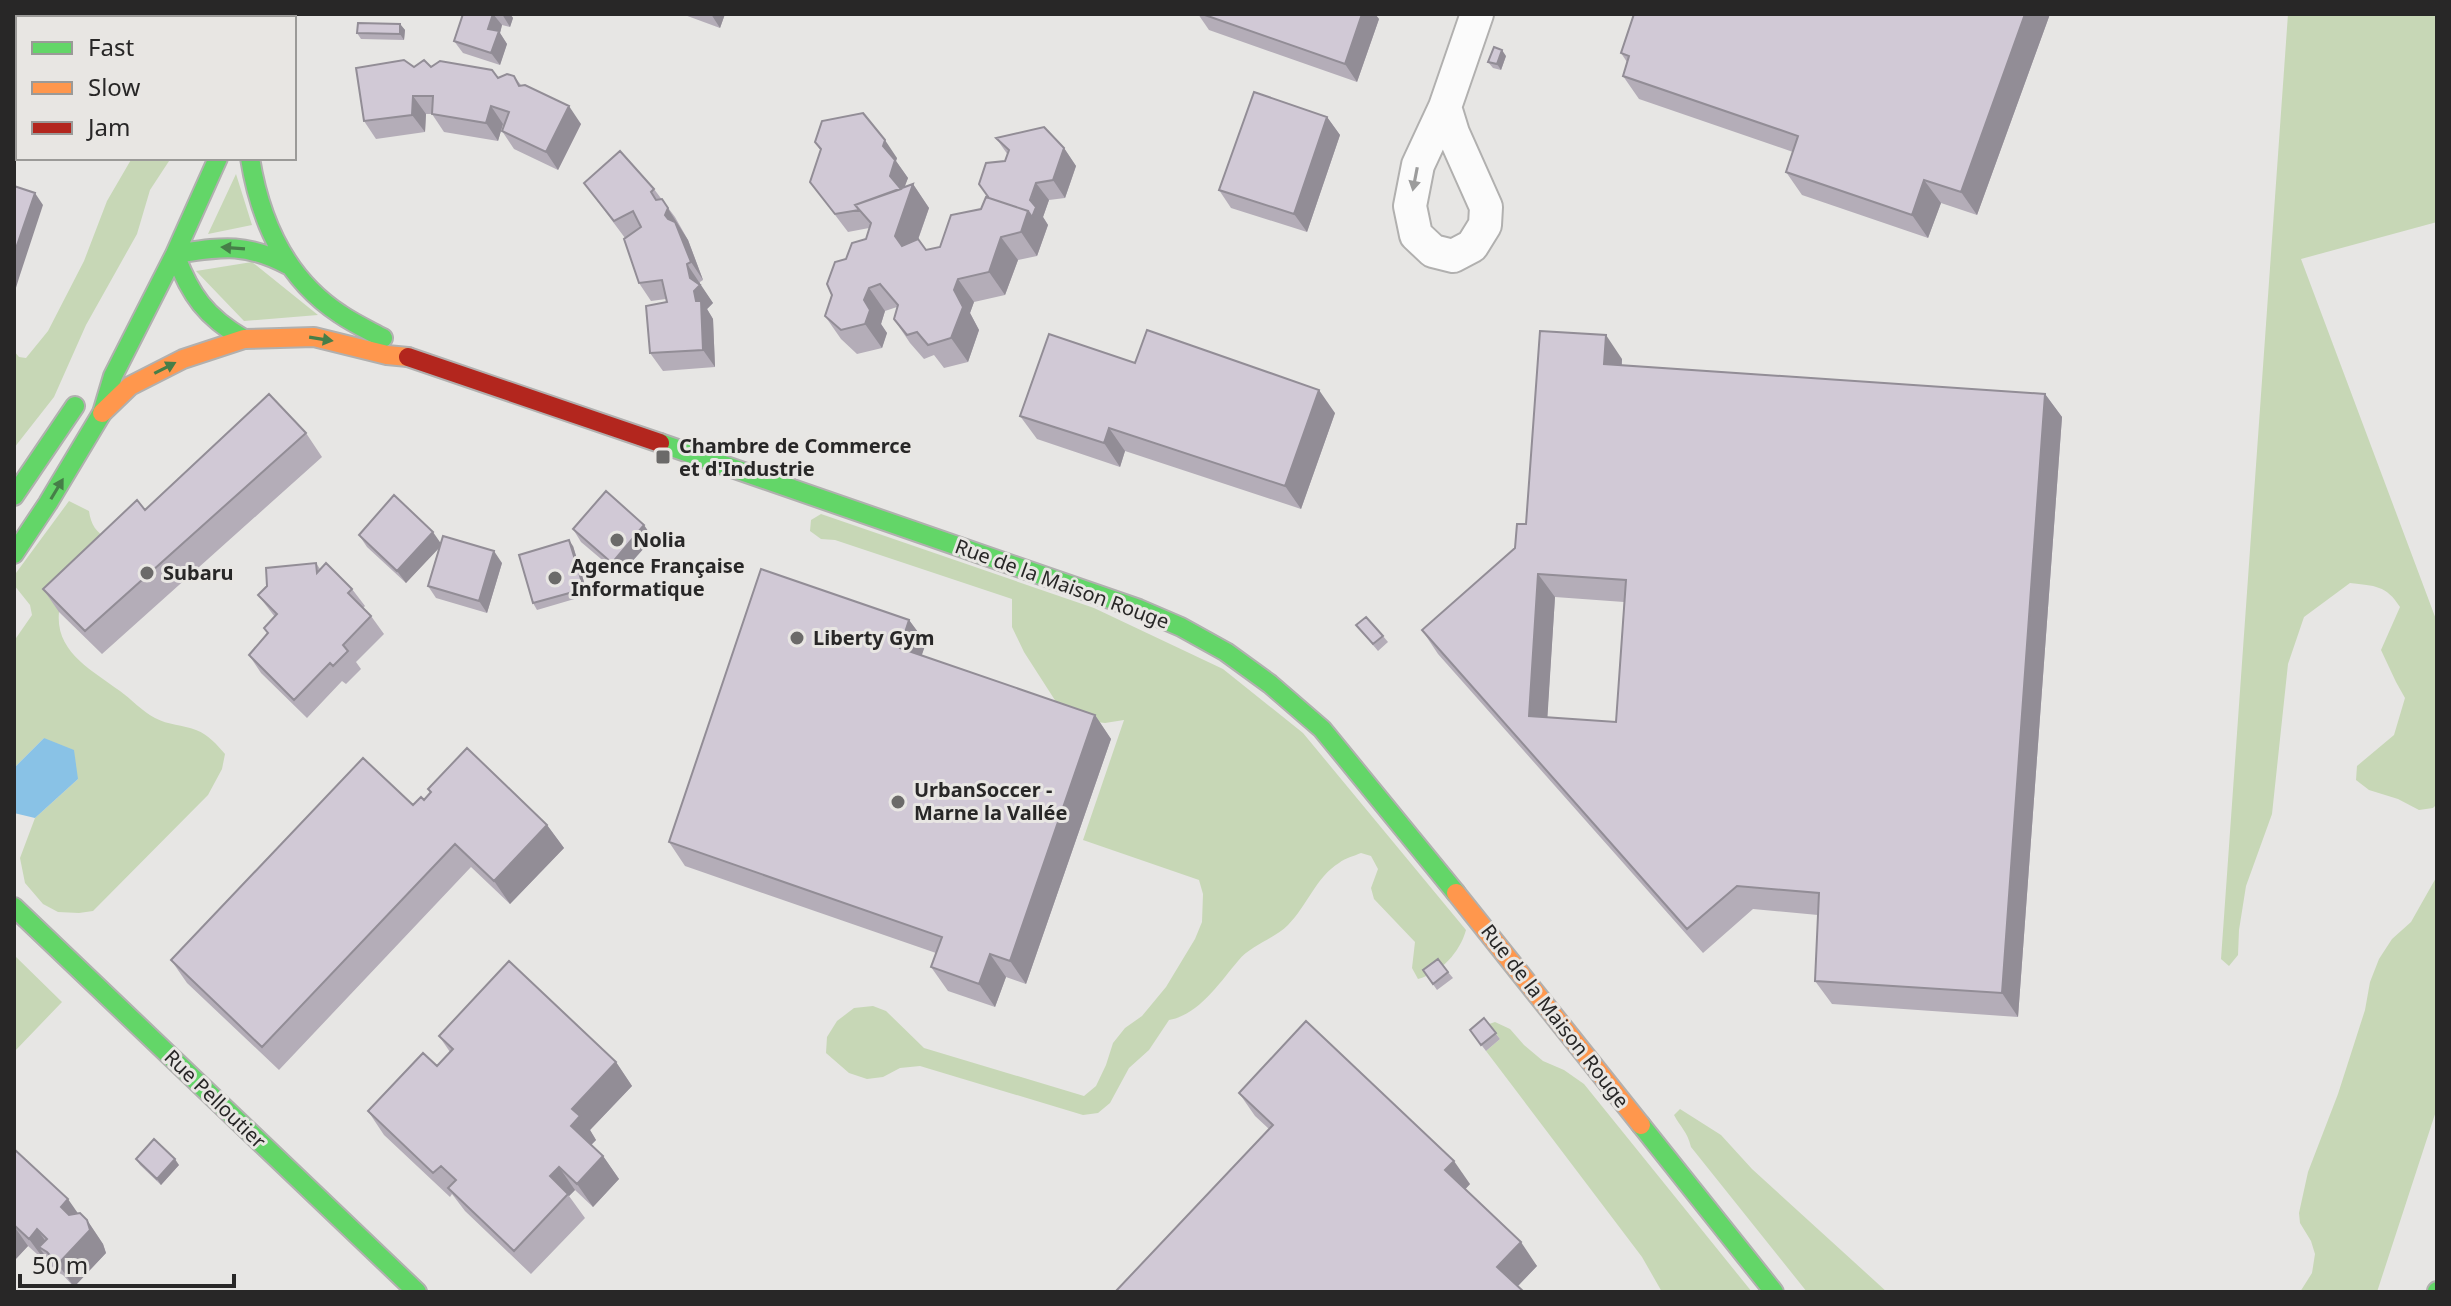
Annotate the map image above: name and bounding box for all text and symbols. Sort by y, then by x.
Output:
legend [16,16,296,160]
text: Fast [88,30,134,63]
text: Slow [88,70,140,103]
text: Jam [86,110,130,143]
one-way arrow [1409,167,1421,192]
one-way arrow [220,241,245,254]
one-way arrow [309,333,334,346]
one-way arrow [153,361,176,375]
place label: Chambre de Commerce et d'Industrie [679,432,912,482]
marker: Chambre de Commerce et d'Industrie [654,448,672,466]
one-way arrow [50,478,64,500]
place label: Nolia [633,526,686,553]
marker: Nolia [608,531,626,549]
street label: Rue de la Maison Rouge [951,532,1173,635]
place label: Agence Française Informatique [571,552,745,602]
place label: Subaru [163,559,234,586]
marker: Subaru [138,564,156,582]
marker: Agence Française Informatique [546,569,564,587]
place label: Liberty Gym [813,624,934,651]
marker: Liberty Gym [788,629,806,647]
place label: UrbanSoccer - Marne la Vallée [914,776,1067,826]
marker: UrbanSoccer - Marne la Vallée [889,793,907,811]
street label: Rue de la Maison Rouge [1475,918,1636,1113]
street label: Rue Pelloutier [159,1043,272,1154]
scale bar [20,1238,234,1288]
text: 50 m [32,1248,88,1281]

